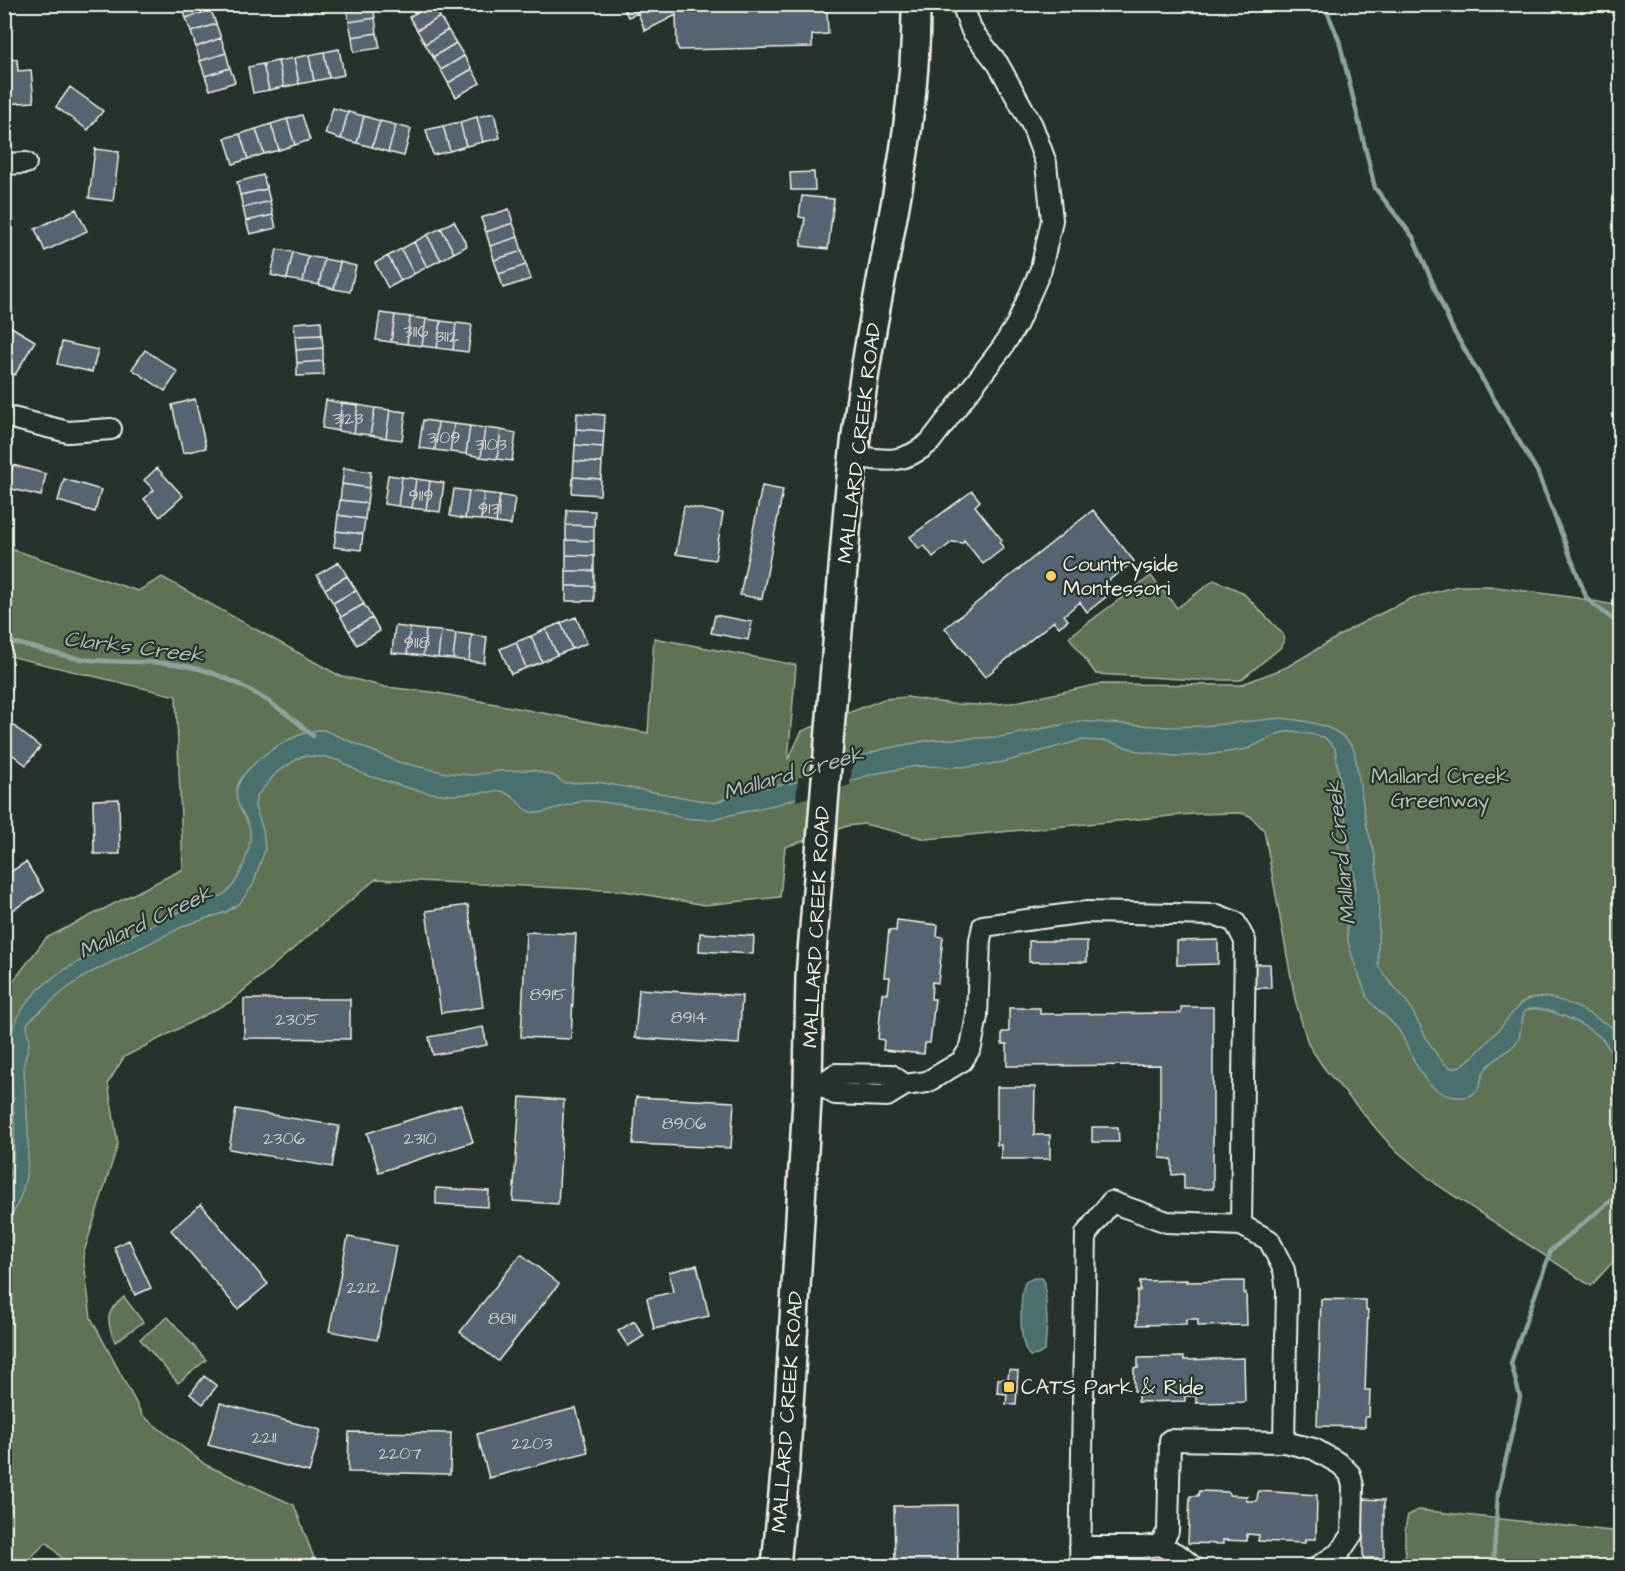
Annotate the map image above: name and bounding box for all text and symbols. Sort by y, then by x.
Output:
house number: 3116 [403,319,429,344]
street label: MALLARD CREEK ROAD [830,321,889,565]
house number: 3112 [435,324,460,349]
house number: 3123 [333,406,363,431]
house number: 3109 [427,425,461,450]
house number: 3103 [475,432,507,457]
house number: 9119 [408,483,434,508]
house number: 9131 [478,496,502,521]
place label: Countryside Montessori [1063,550,1178,603]
marker: Countryside Montessori [1044,569,1058,583]
water label: Clarks Creek [62,624,206,672]
house number: 9118 [404,630,431,655]
water label: Mallard Creek [720,738,868,808]
park label: Mallard Creek Greenway [1371,762,1509,817]
water label: Mallard Creek [1318,779,1364,926]
street label: MALLARD CREEK ROAD [796,805,837,1049]
water label: Mallard Creek [73,878,218,967]
house number: 8915 [530,982,567,1007]
house number: 8914 [671,1005,707,1030]
house number: 2305 [275,1007,319,1032]
house number: 8906 [662,1111,706,1136]
house number: 2306 [263,1126,305,1151]
house number: 2310 [403,1126,437,1151]
house number: 2212 [346,1275,380,1300]
street label: MALLARD CREEK ROAD [765,1290,810,1534]
house number: 8811 [488,1306,516,1331]
place label: CATS Park & Ride [1021,1373,1204,1402]
marker: CATS Park & Ride [1002,1380,1016,1394]
house number: 2211 [251,1425,277,1450]
house number: 2203 [511,1431,553,1456]
house number: 2207 [378,1441,422,1466]

